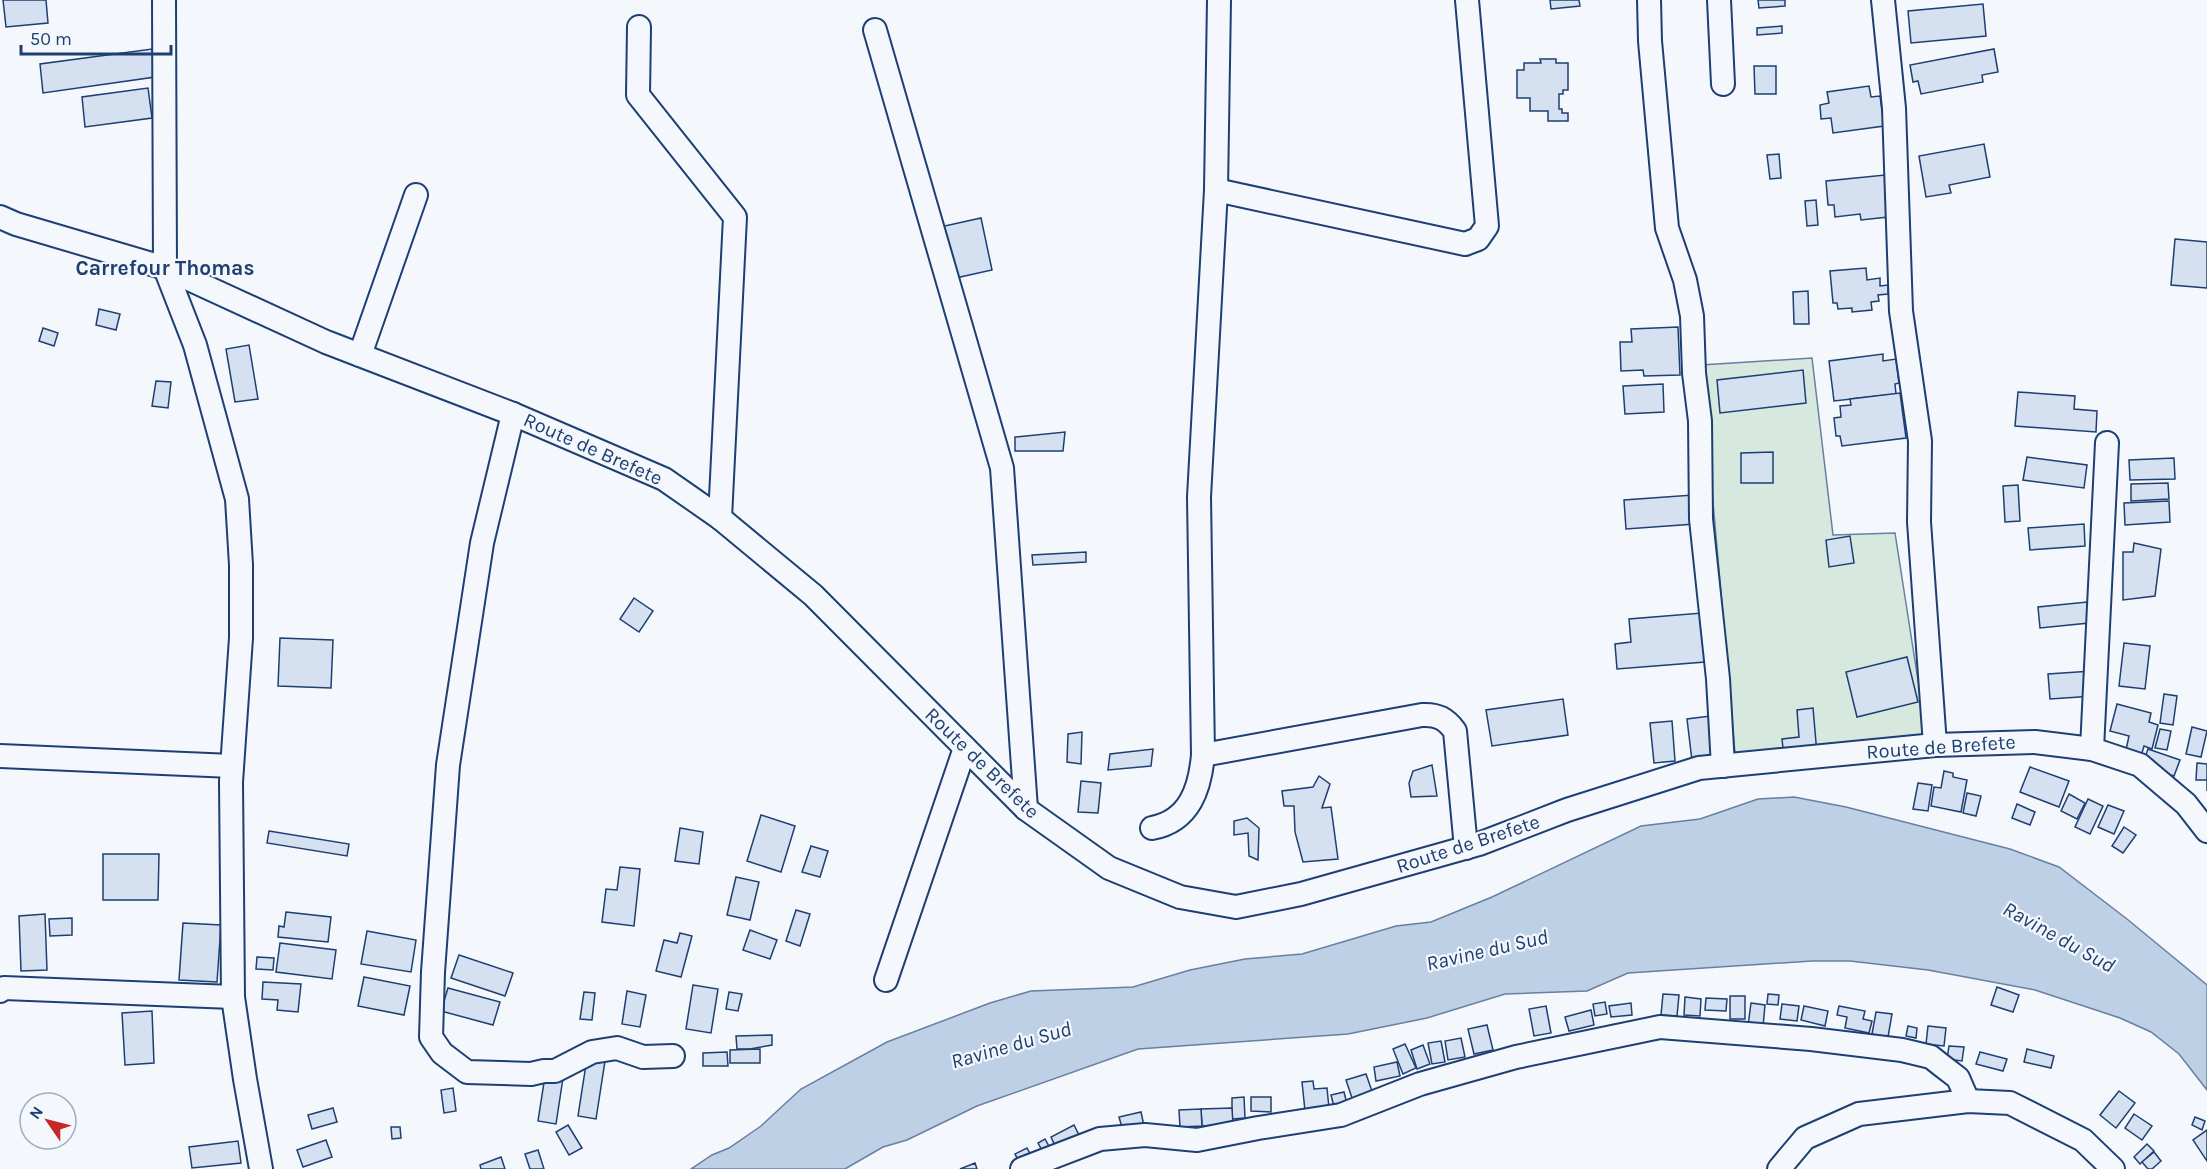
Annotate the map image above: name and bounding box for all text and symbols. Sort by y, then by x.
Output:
scale bar [21,18,171,56]
text: 50 m [30,28,72,50]
district label: Carrefour Thomas [76,256,254,280]
street label: Route de Brefete [520,408,666,490]
street label: Route de Brefete [920,703,1044,823]
street label: Route de Brefete [1866,730,2016,764]
street label: Route de Brefete [1393,810,1543,878]
water label: Ravine du Sud [1999,896,2119,978]
water label: Ravine du Sud [1424,924,1550,976]
water label: Ravine du Sud [948,1016,1074,1074]
north arrow [18,1091,78,1151]
text: N [25,1103,47,1123]

